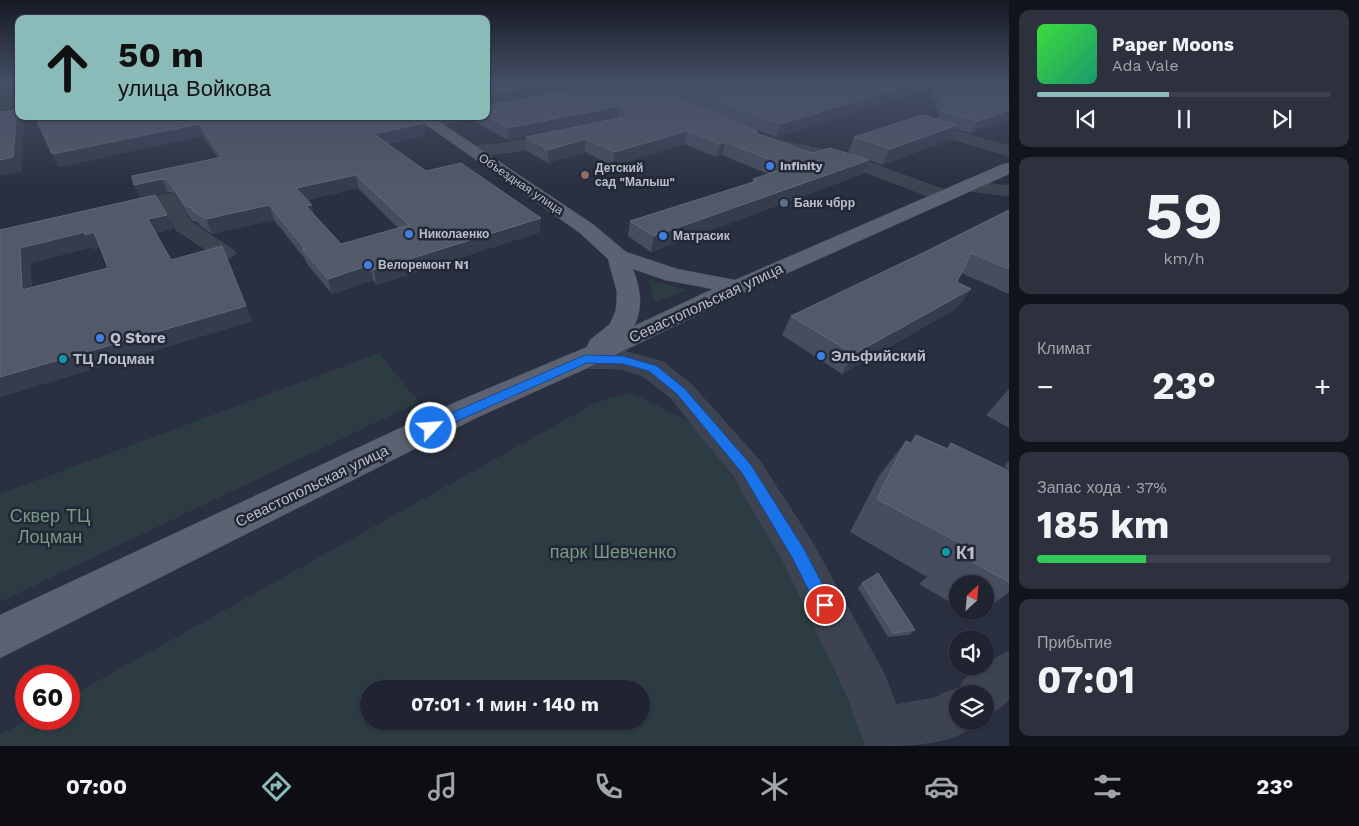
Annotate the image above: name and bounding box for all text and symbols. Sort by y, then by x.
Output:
text: Paper Moons [1112,33,1234,56]
text: 50 m [118,34,204,76]
icon: ahead [35,35,100,100]
text: Ada Vale [1112,56,1179,75]
text: улица Войкова [118,76,271,101]
icon: previous [1072,105,1100,133]
icon: pause [1170,105,1198,133]
icon: next [1268,105,1296,133]
street label: Объездная улица [476,151,566,218]
place label: Infinity [780,159,823,173]
marker: Infinity [764,160,776,172]
place label: Детский сад "Малыш" [595,161,675,189]
marker: Детский сад "Малыш" [579,169,591,181]
text: 59 [1145,178,1223,254]
place label: Банк чбрр [794,196,855,210]
marker: Банк чбрр [778,197,790,209]
place label: Николаенко [419,227,489,241]
marker: Николаенко [403,228,415,240]
place label: Матрасик [673,229,731,243]
marker: Матрасик [657,230,669,242]
text: km/h [1163,249,1205,268]
place label: Велоремонт N1 [378,258,469,272]
marker: Велоремонт N1 [362,259,374,271]
street label: Севастопольская улица [626,259,786,347]
place label: Q Store [110,329,166,347]
marker: Q Store [94,332,106,344]
text: Климат [1037,339,1091,358]
place label: Эльфийский [831,347,926,365]
place label: ТЦ Лоцман [73,350,155,368]
marker: Эльфийский [815,350,827,362]
marker: ТЦ Лоцман [57,353,69,365]
text: 23° [1152,364,1216,408]
text: − [1037,370,1054,403]
text: + [1314,370,1331,403]
position arrow [404,401,456,453]
street label: Севастопольская улица [233,441,392,531]
text: Запас хода · 37% [1037,478,1167,497]
text: 185 km [1037,503,1170,547]
park label: Сквер ТЦ Лоцман [10,505,90,547]
park label: парк Шевченко [550,541,676,562]
place label: К1 [956,542,975,563]
marker: К1 [940,546,952,558]
north arrow [949,575,994,620]
map controls [949,575,994,730]
pin [804,584,846,626]
icon: arrive [811,591,839,619]
button: sound [949,630,994,675]
text: Прибытие [1037,633,1112,652]
text: 07:01 [1037,658,1135,702]
speed limit sign: 60 [15,665,80,730]
button: layers [949,685,994,730]
text: 07:01 · 1 мин · 140 m [411,693,599,716]
icon: directions [259,769,294,804]
icon: music [425,769,460,804]
icon: phone [591,769,626,804]
icon: climate [757,769,792,804]
icon: car [924,769,959,804]
icon: filters [1090,769,1125,804]
text: 07:00 [66,774,127,799]
text: 23° [1256,774,1293,799]

